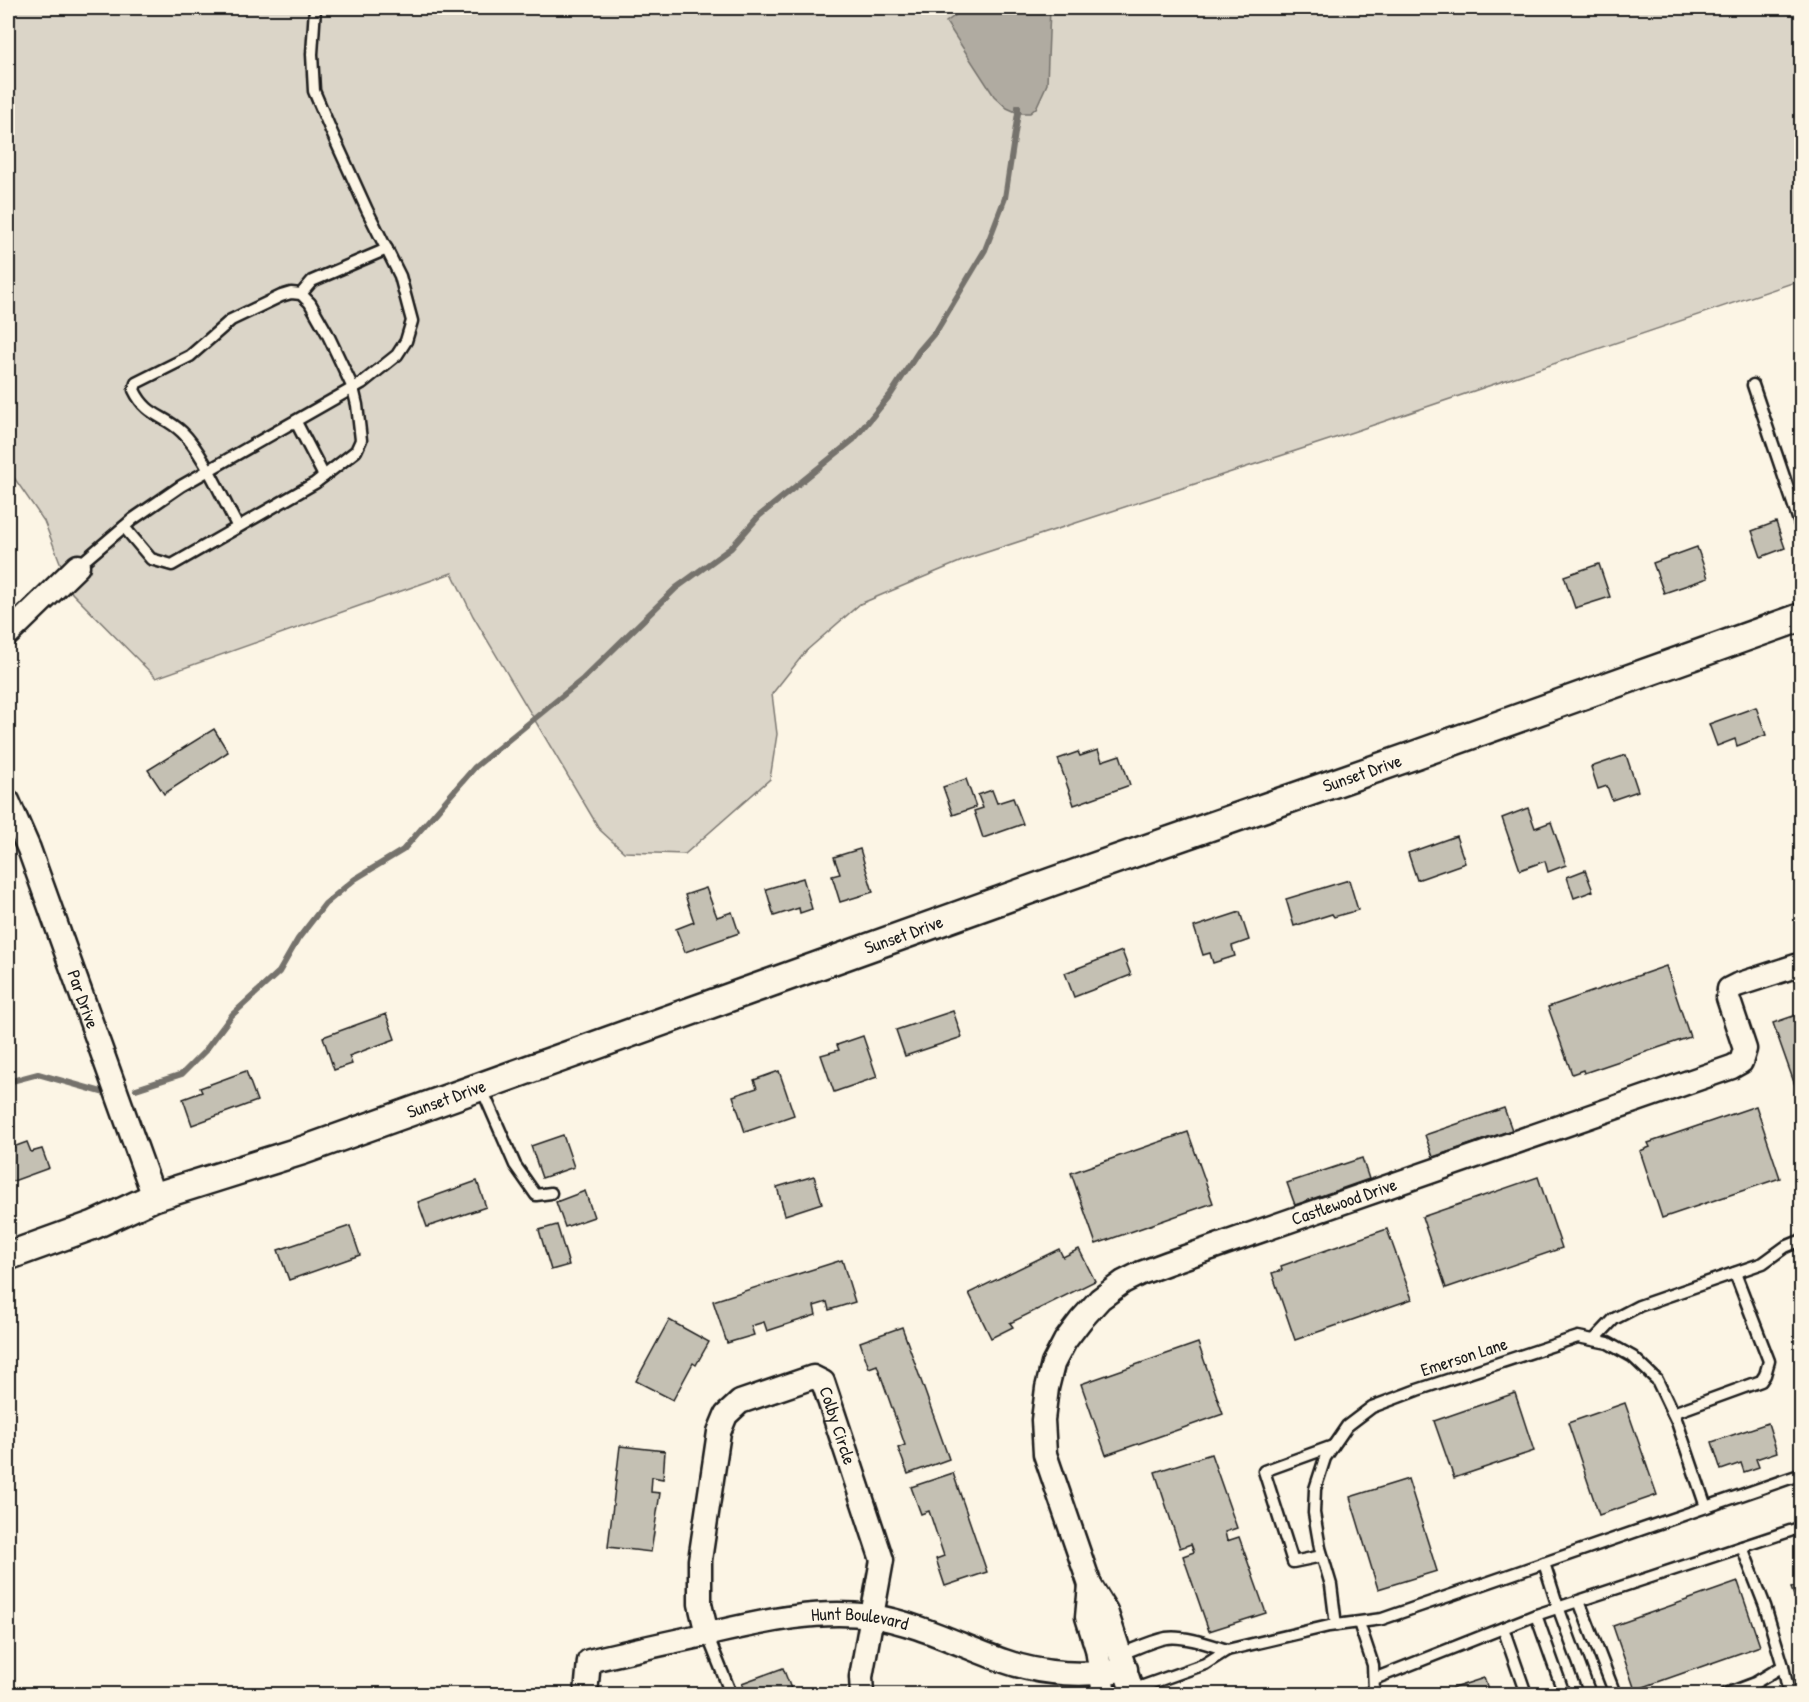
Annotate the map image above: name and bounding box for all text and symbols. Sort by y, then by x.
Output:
street label: Sunset Drive [1319,748,1405,798]
street label: Sunset Drive [861,909,946,960]
street label: Par Drive [61,966,105,1032]
street label: Sunset Drive [403,1073,489,1124]
street label: Castlewood Drive [1288,1171,1400,1231]
street label: Emerson Lane [1417,1331,1510,1382]
street label: Colby Circle [813,1383,863,1468]
street label: Hunt Boulevard [810,1601,912,1636]

